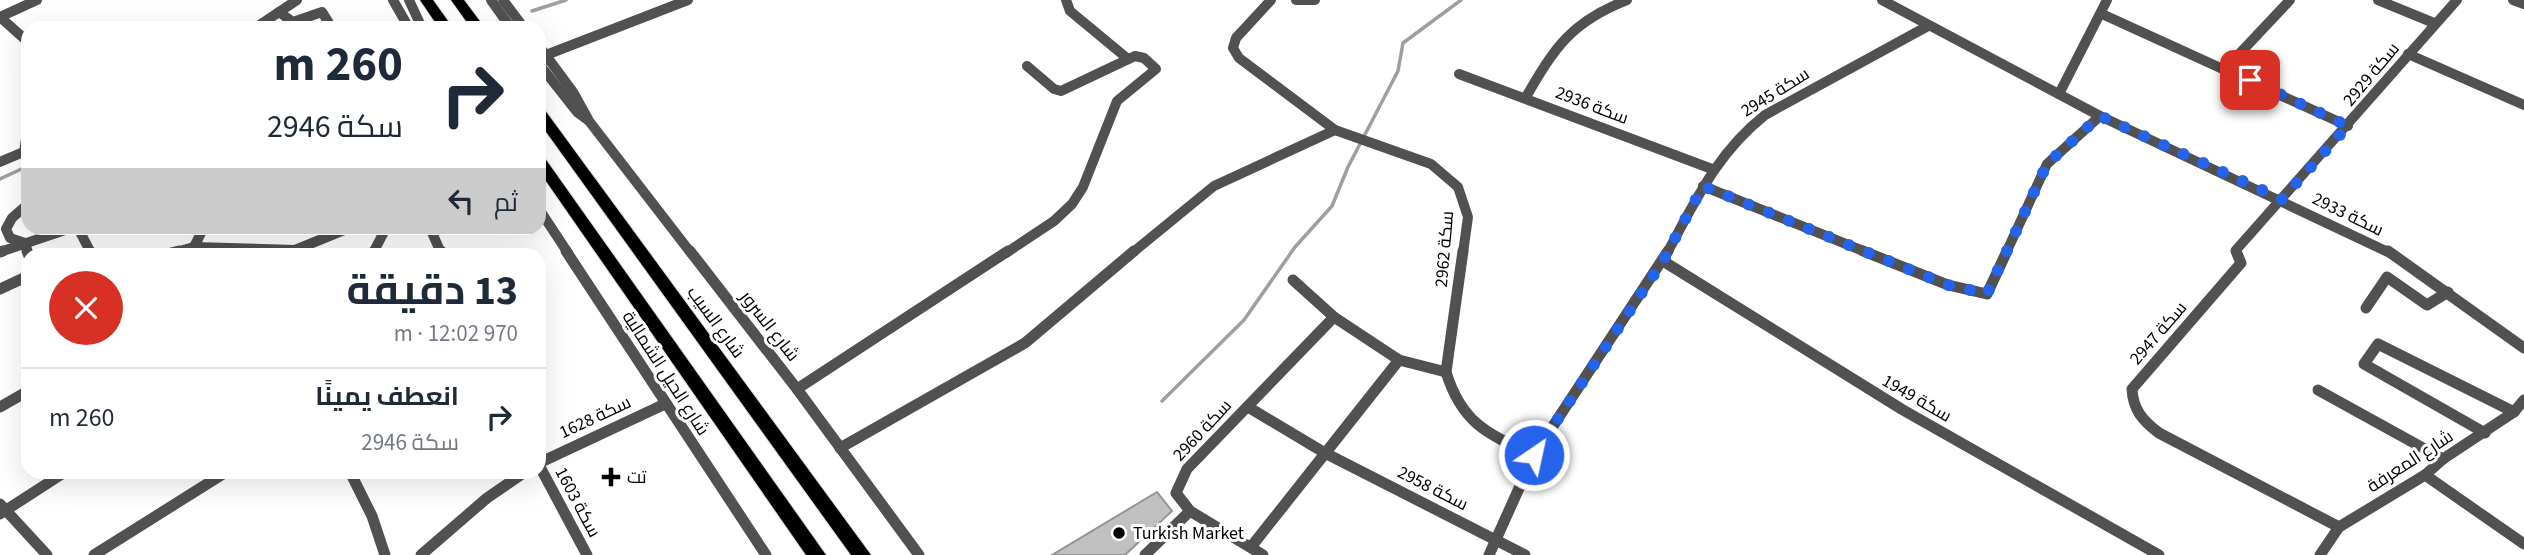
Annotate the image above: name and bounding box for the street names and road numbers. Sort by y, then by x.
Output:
street label: سكة 2929 [2337,37,2406,112]
street label: سكة 2945 [1736,62,1814,123]
street label: سكة 2936 [1552,80,1632,131]
street label: سكة 2933 [2308,186,2388,242]
street label: سكة 2962 [1429,210,1460,288]
street label: شارع السيب [681,281,750,364]
street label: شارع السرور [733,285,805,367]
street label: سكة 2947 [2124,296,2193,370]
street label: شارع الحيل الشمالية [616,306,715,440]
street label: سكة 1949 [1877,368,1956,428]
street label: سكة 1628 [555,390,635,445]
street label: سكة 2960 [1167,394,1238,467]
street label: شارع المعرفة [2362,424,2458,499]
street label: سكة 2958 [1393,460,1473,517]
street label: سكة 1603 [549,463,607,542]

